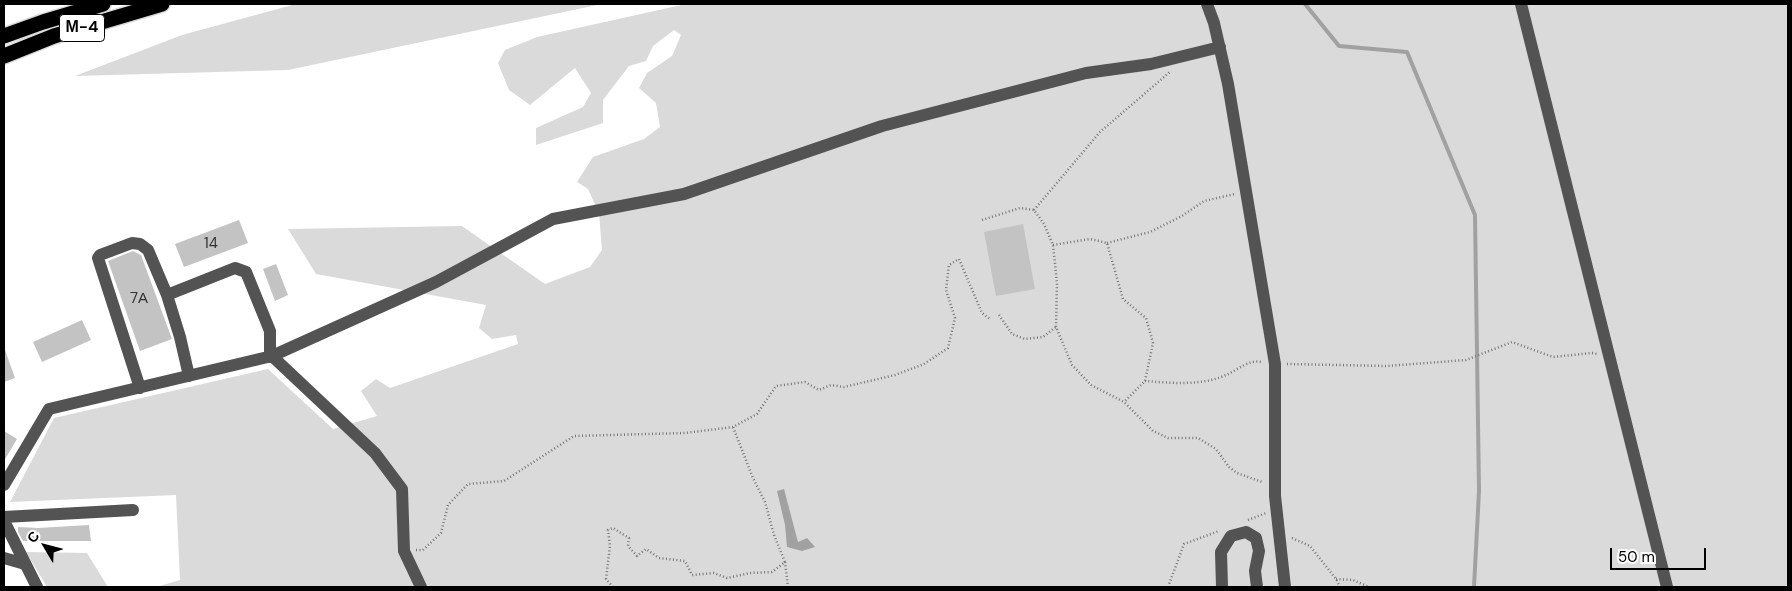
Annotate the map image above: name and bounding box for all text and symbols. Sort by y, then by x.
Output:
road number: М-4 [59,14,104,42]
house number: 14 [204,235,218,253]
house number: 7А [130,290,148,308]
north arrow [20,521,70,571]
text: С [23,528,43,546]
scale bar [1612,538,1708,570]
text: 50 m [1618,547,1655,567]

